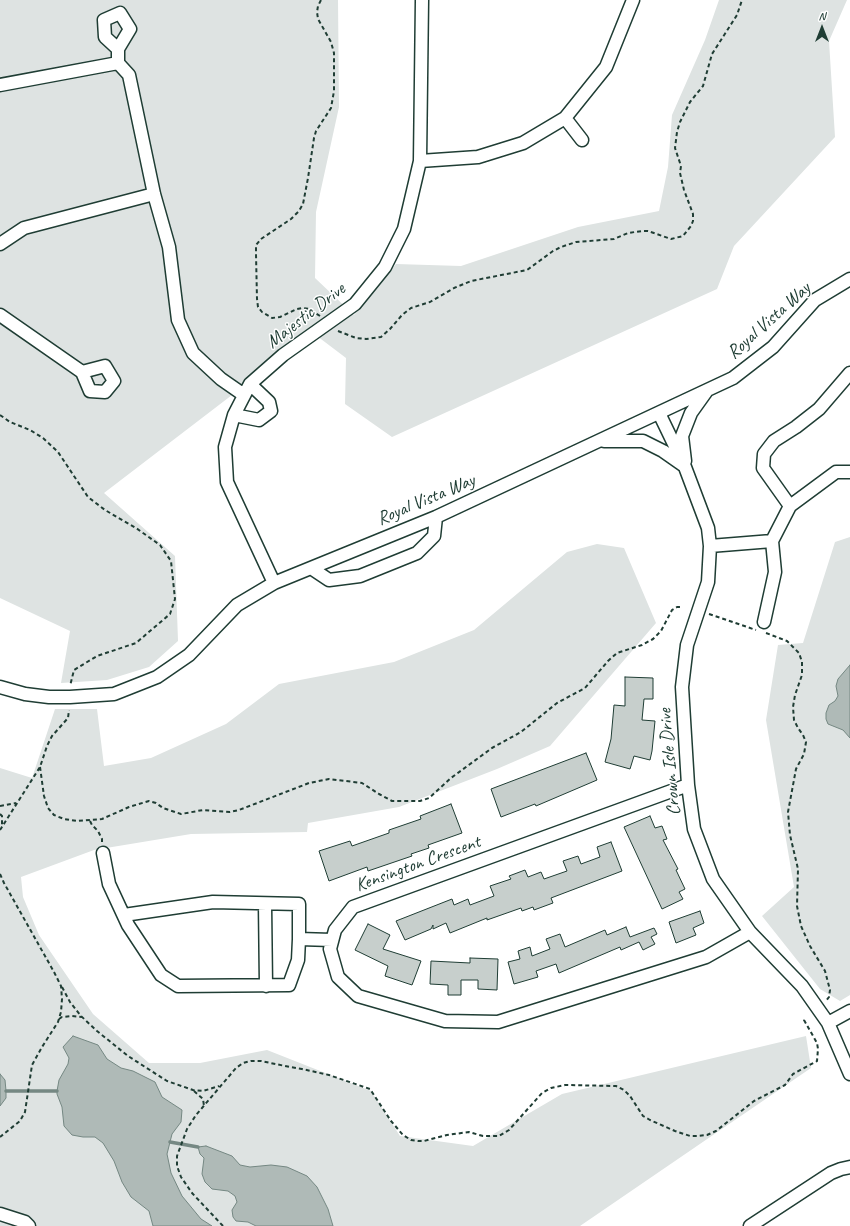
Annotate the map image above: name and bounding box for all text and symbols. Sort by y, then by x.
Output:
north arrow [802,8,842,48]
text: N [819,9,825,23]
street label: Majestic Drive [262,278,350,354]
street label: Royal Vista Way [723,278,815,364]
street label: Royal Vista Way [374,469,478,531]
street label: Crown Isle Drive [654,707,686,817]
street label: Kensington Crescent [352,831,484,897]

